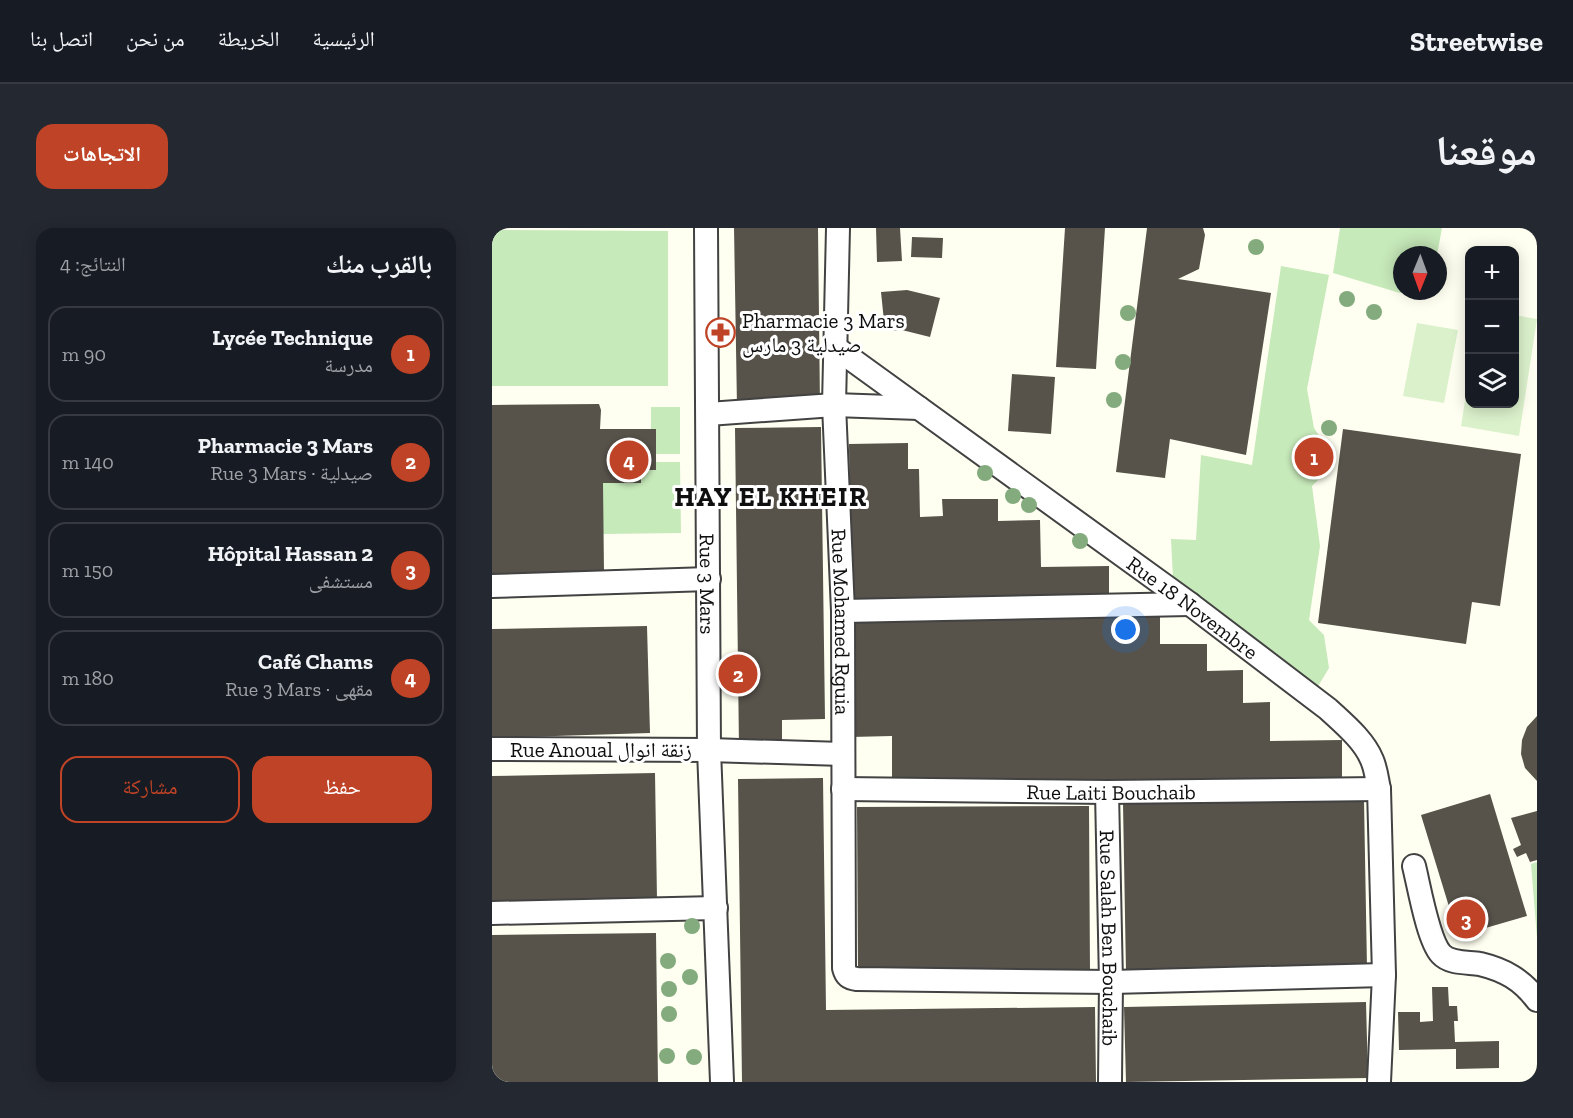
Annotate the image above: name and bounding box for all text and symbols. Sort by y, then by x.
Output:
text: Streetwise [1410,25,1543,58]
text: اتصل بنا [30,26,93,51]
text: من نحن [126,26,185,51]
text: الخريطة [218,26,279,51]
text: الرئيسية [312,26,375,51]
button: الاتجاهات [36,124,168,189]
text: موقعنا [1436,125,1537,176]
north arrow [1393,246,1447,300]
map controls [1465,246,1519,408]
button: + [1465,246,1519,300]
text: بالقرب منك [326,248,432,280]
text: النتائج: 4 [60,252,126,276]
button: − [1465,300,1519,354]
place label: Pharmacie 3 Mars صيدلية 3 مارس [742,308,905,358]
pharmacy icon: Pharmacie 3 Mars صيدلية 3 مارس [705,316,737,348]
text: Lycée Technique [212,324,373,351]
text: 90 m [62,342,106,366]
text: 1 [406,342,415,366]
text: مدرسة [324,353,373,377]
button: layers [1465,354,1519,408]
text: Pharmacie 3 Mars [198,432,373,459]
pin: 1 [1294,434,1334,480]
pin: 4 [610,438,648,482]
text: 140 m [62,450,114,474]
text: 2 [405,450,416,474]
text: صيدلية · Rue 3 Mars [211,461,373,485]
district label: HAY EL KHEIR [674,481,868,513]
street label: Rue Mohamed Rguia [827,528,856,715]
street label: Rue 3 Mars [695,533,721,635]
text: Hôpital Hassan 2 [208,540,373,567]
street label: Rue 18 Novembre [1122,550,1264,664]
text: 150 m [62,558,113,582]
text: 3 [405,558,416,582]
text: مستشفى [309,569,373,593]
your location [1111,615,1140,644]
text: Café Chams [258,648,373,675]
pin: 2 [718,652,758,696]
text: 180 m [62,666,114,690]
text: 4 [405,666,416,690]
text: مقهى · Rue 3 Mars [225,677,373,701]
street label: Rue Anoual زنقة انوال [510,737,692,762]
button: مشاركة [60,756,240,823]
button: حفظ [252,756,432,823]
street label: Rue Laiti Bouchaib [1026,779,1196,805]
street label: Rue Salah Ben Bouchaib [1095,830,1124,1046]
pin: 3 [1446,896,1486,942]

